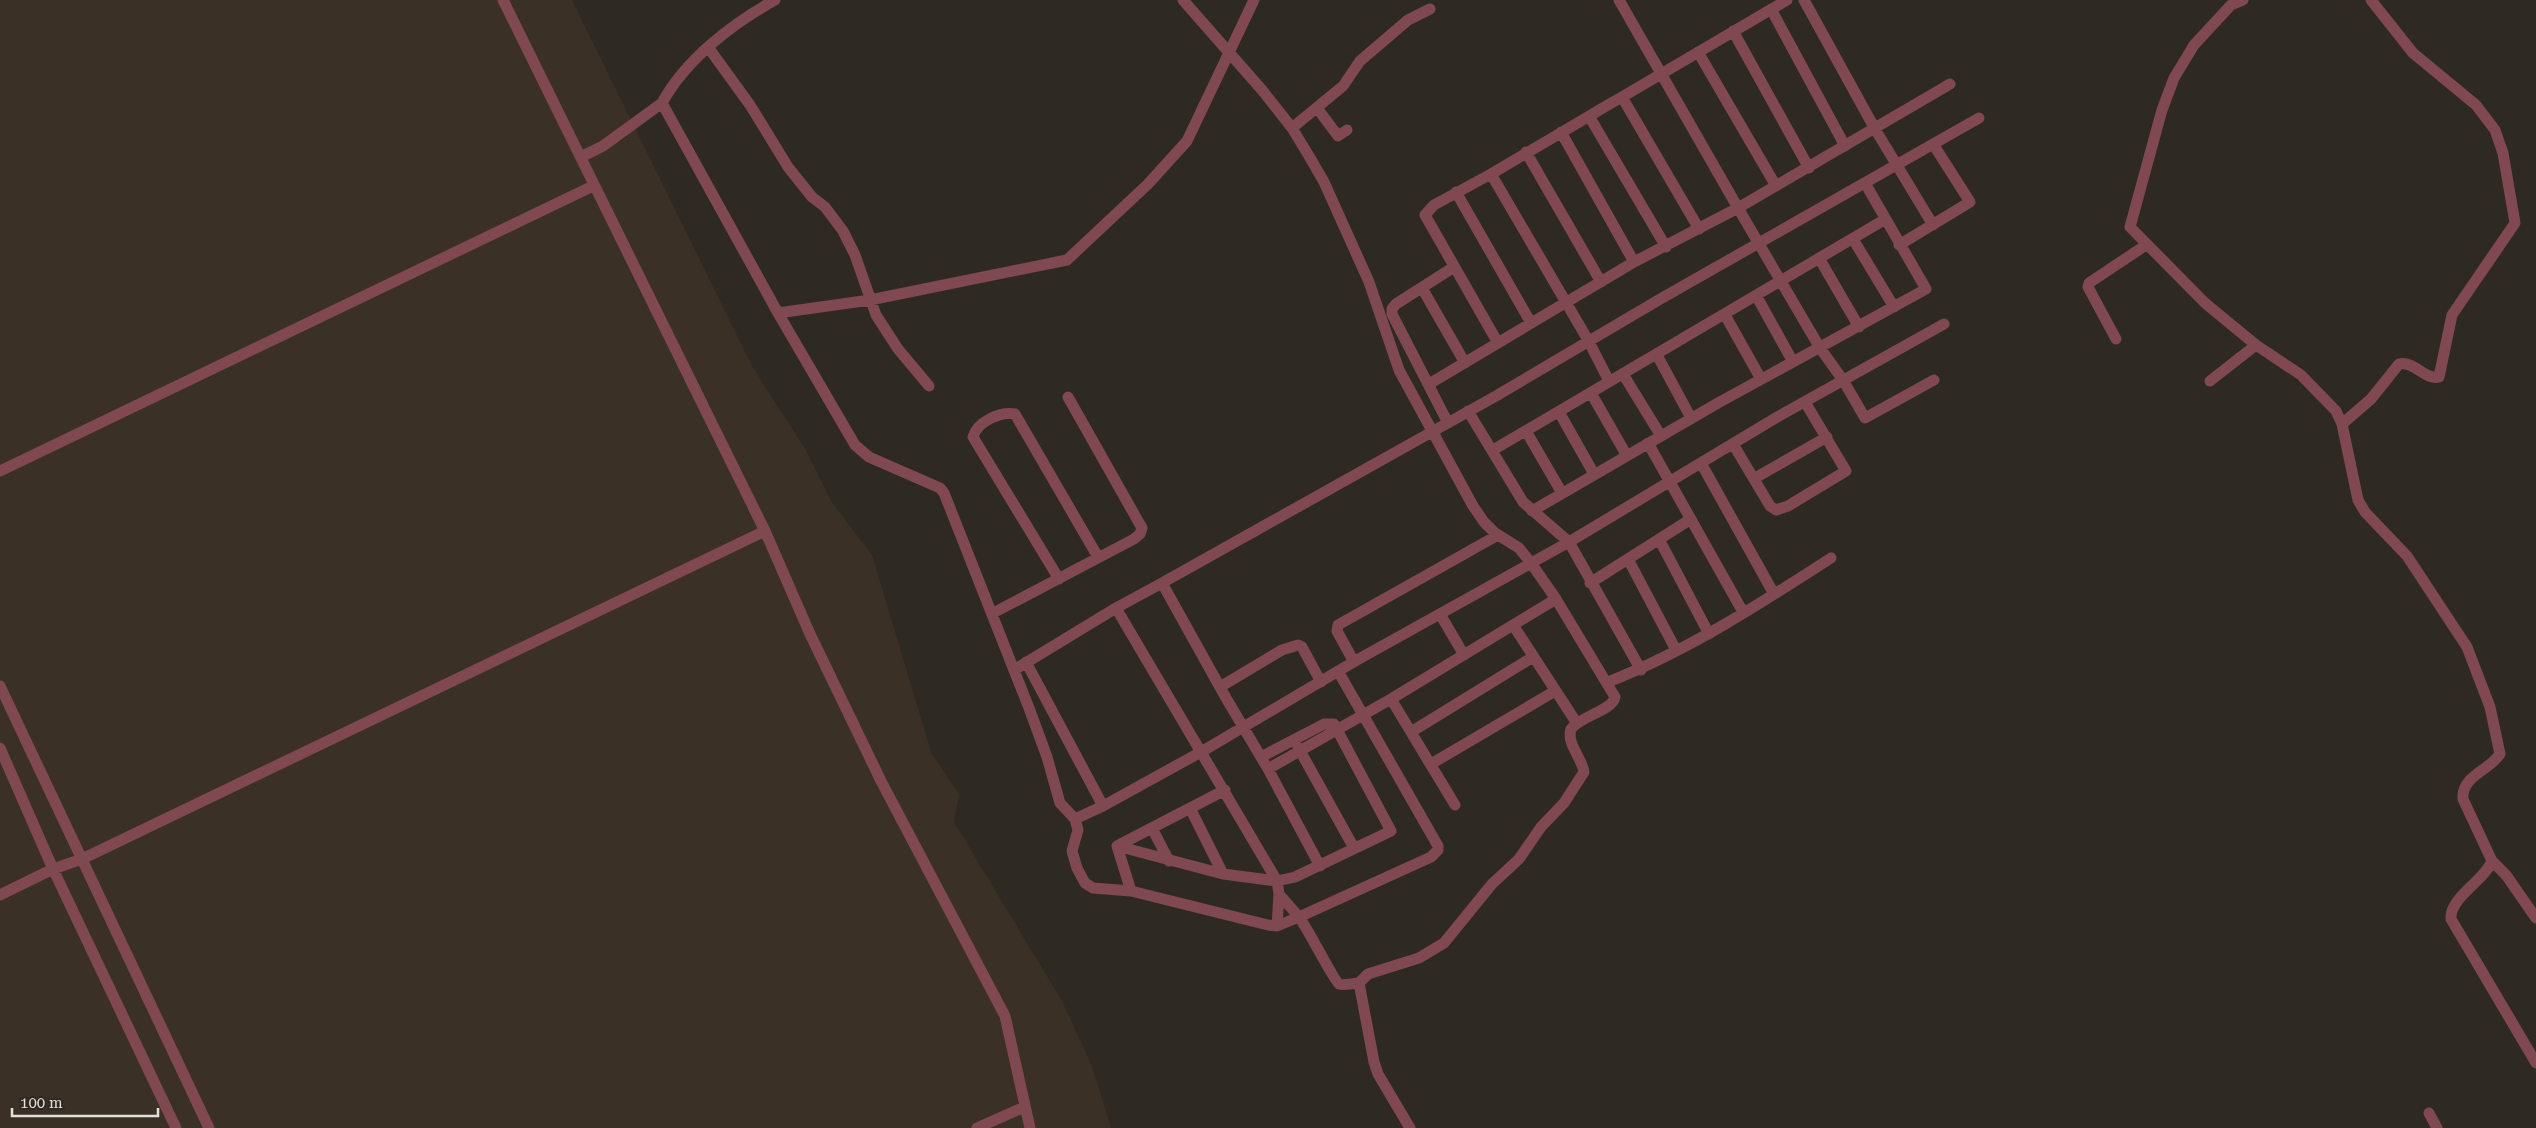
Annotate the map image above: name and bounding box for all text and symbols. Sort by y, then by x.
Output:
scale bar [12,1086,159,1118]
text: 100 m [20,1094,63,1112]

